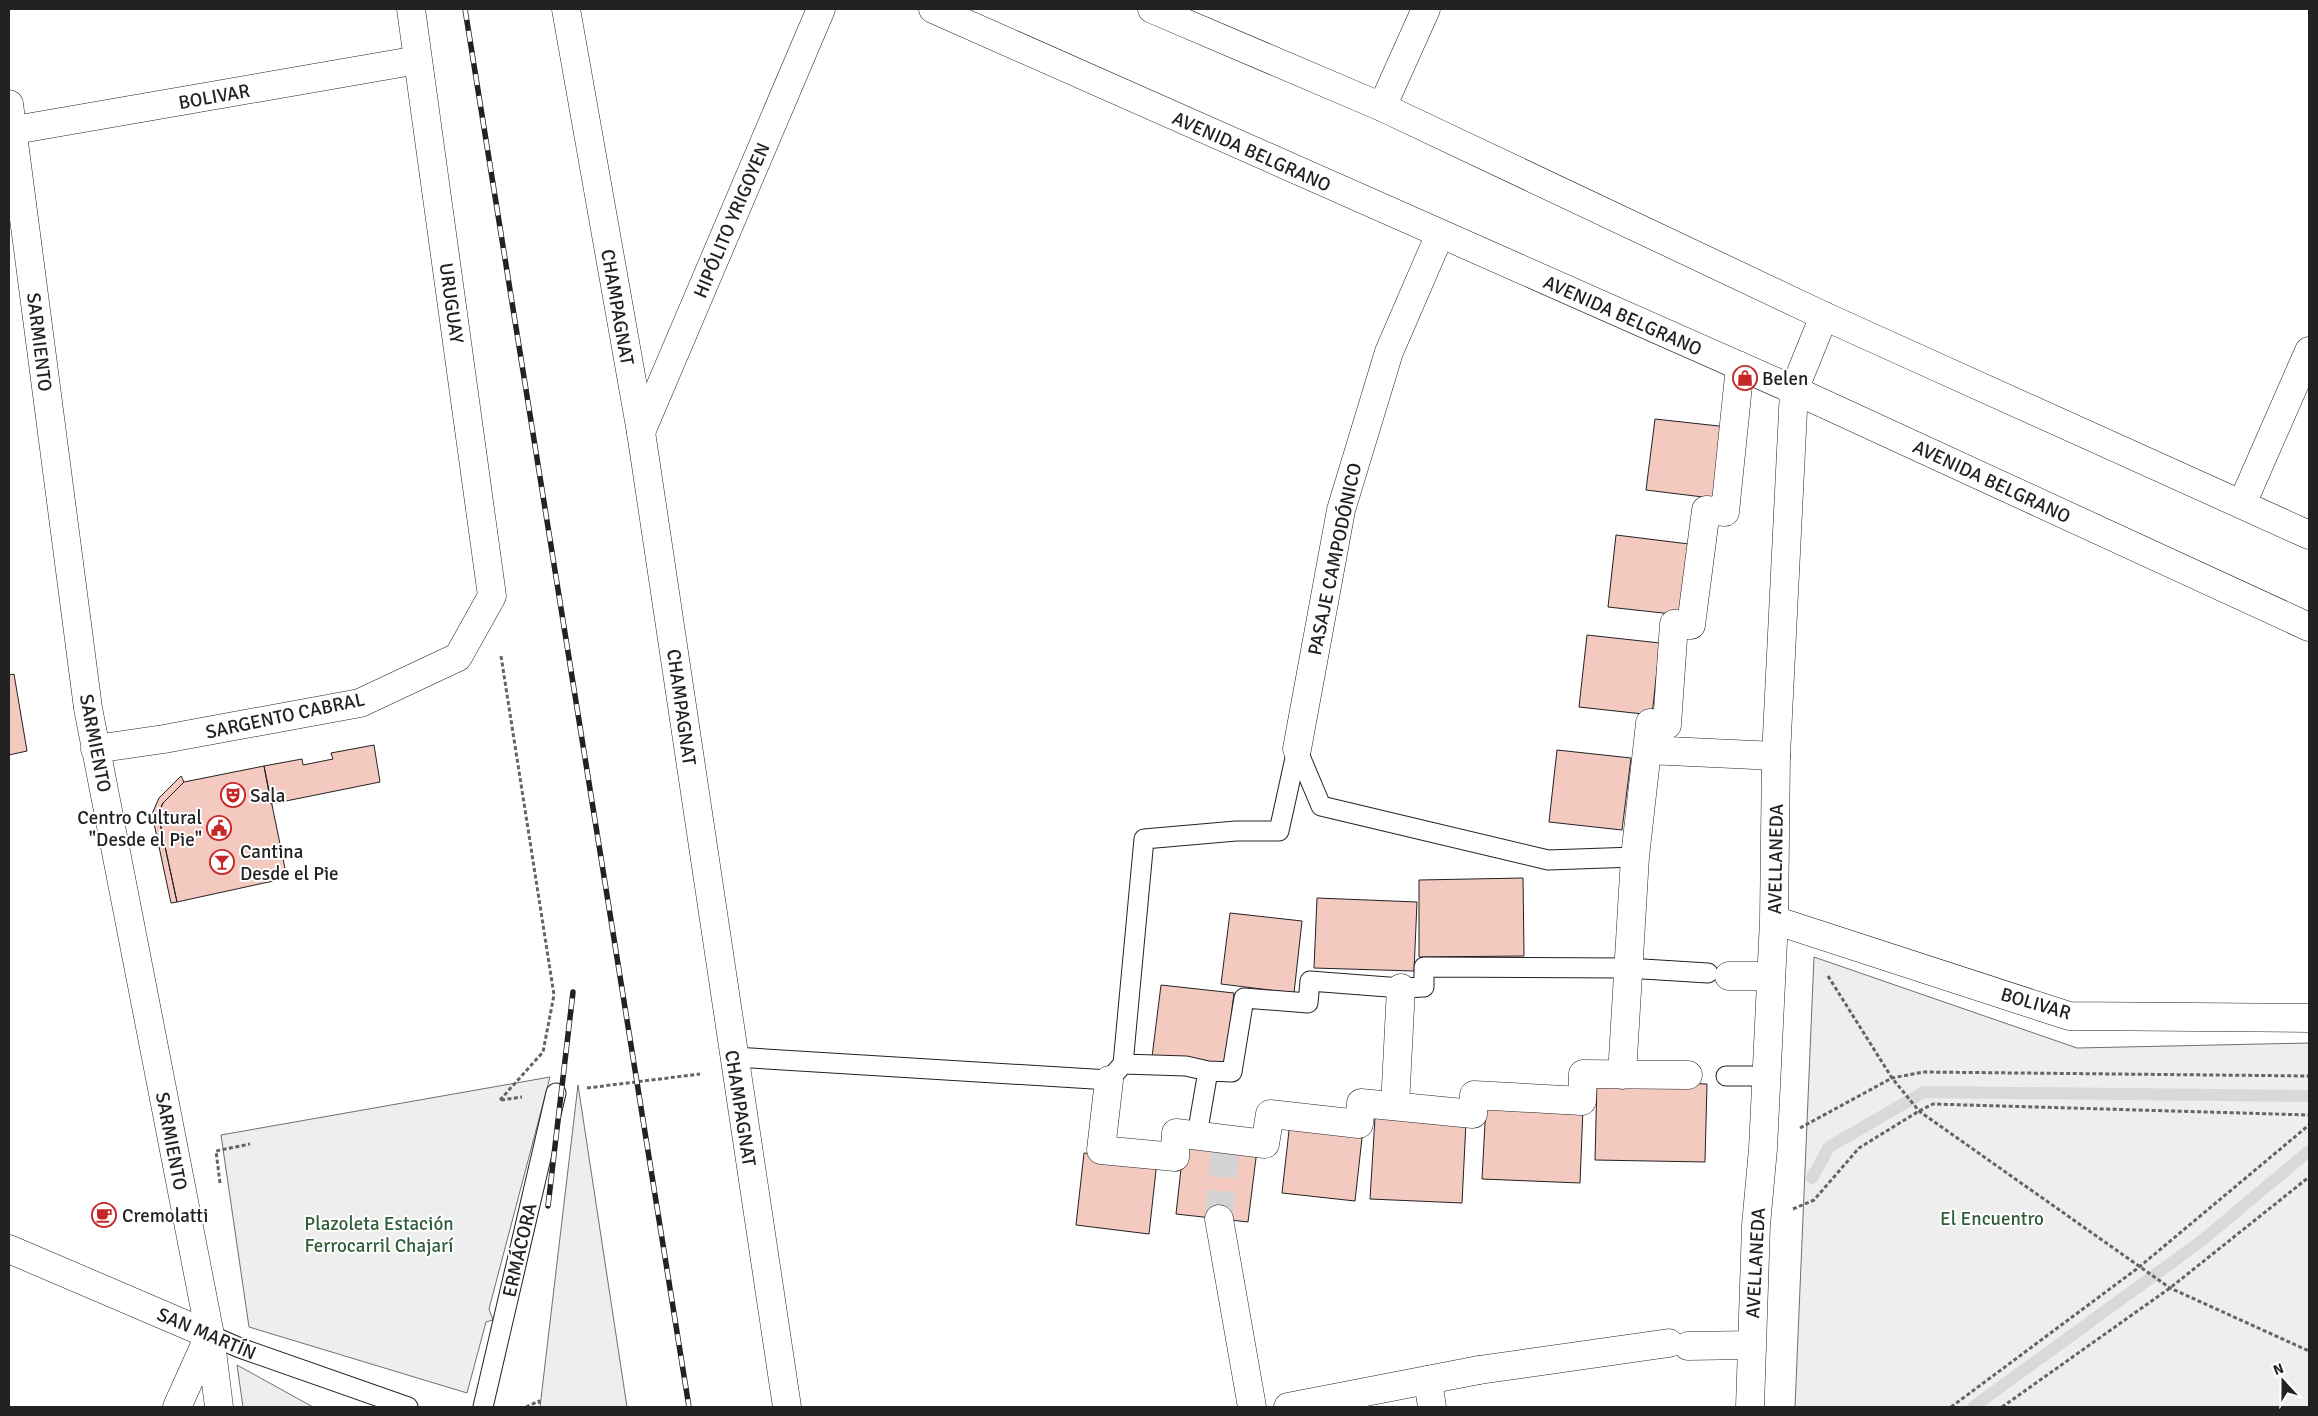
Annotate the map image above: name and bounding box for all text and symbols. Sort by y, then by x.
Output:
street label: BOLIVAR [177,79,252,115]
street label: AVENIDA BELGRANO [1169,106,1335,198]
street label: HIPÓLITO YRIGOYEN [688,139,776,302]
street label: CHAMPAGNAT [595,247,639,368]
street label: URUGUAY [433,261,469,345]
street label: AVENIDA BELGRANO [1540,270,1706,362]
street label: SARMIENTO [21,291,57,393]
shop icon: Belen [1732,365,1758,391]
place label: Belen [1762,367,1808,391]
street label: AVENIDA BELGRANO [1909,435,2074,529]
street label: PASAJE CAMPODÓNICO [1303,461,1367,658]
street label: CHAMPAGNAT [661,647,701,767]
street label: SARGENTO CABRAL [203,687,367,745]
street label: SARMIENTO [74,692,116,794]
theatre icon: Sala [220,782,246,808]
place label: Sala [250,784,285,808]
street label: AVELLANEDA [1763,803,1789,915]
place label: Centro Cultural "Desde el Pie" [77,806,202,852]
public building icon: Centro Cultural "Desde el Pie" [206,815,232,841]
place label: Cantina Desde el Pie [240,840,339,886]
bar icon: Cantina Desde el Pie [209,849,235,875]
street label: BOLIVAR [1998,982,2074,1025]
street label: CHAMPAGNAT [719,1048,761,1169]
street label: SARMIENTO [150,1090,192,1192]
street label: ERMÁCORA [498,1201,543,1300]
cafe icon: Cremolatti [91,1202,117,1228]
place label: Cremolatti [122,1204,208,1228]
street label: AVELLANEDA [1741,1207,1771,1319]
park label: El Encuentro [1940,1207,2044,1231]
park label: Plazoleta Estación Ferrocarril Chajarí [304,1212,454,1258]
street label: SAN MARTÍN [153,1302,260,1366]
north arrow [2258,1356,2308,1406]
text: N [2271,1360,2286,1379]

